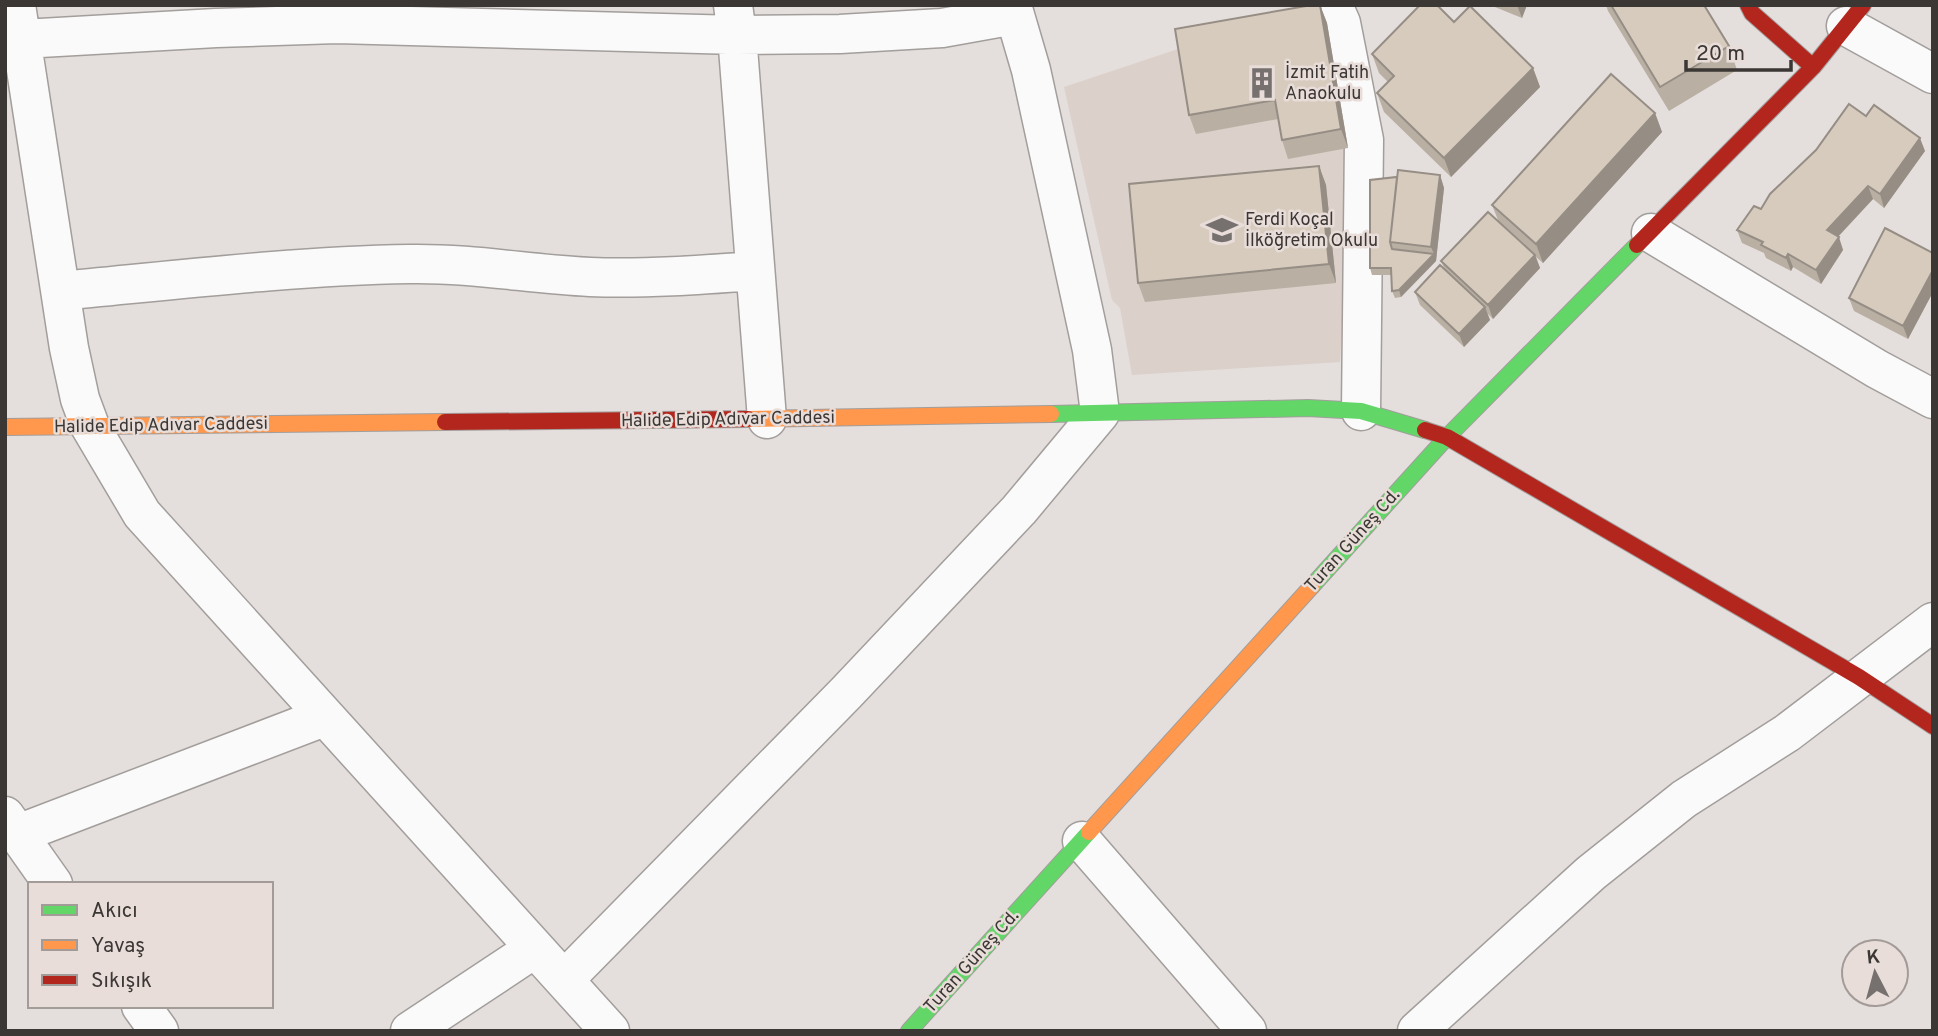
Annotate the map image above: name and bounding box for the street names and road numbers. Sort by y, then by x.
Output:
street label: Halide Edip Adıvar Caddesi [621,407,835,433]
street label: Halide Edip Adıvar Caddesi [54,413,268,439]
street label: Turan Güneş Cd. [1300,484,1406,598]
street label: Turan Güneş Cd. [919,905,1025,1019]

